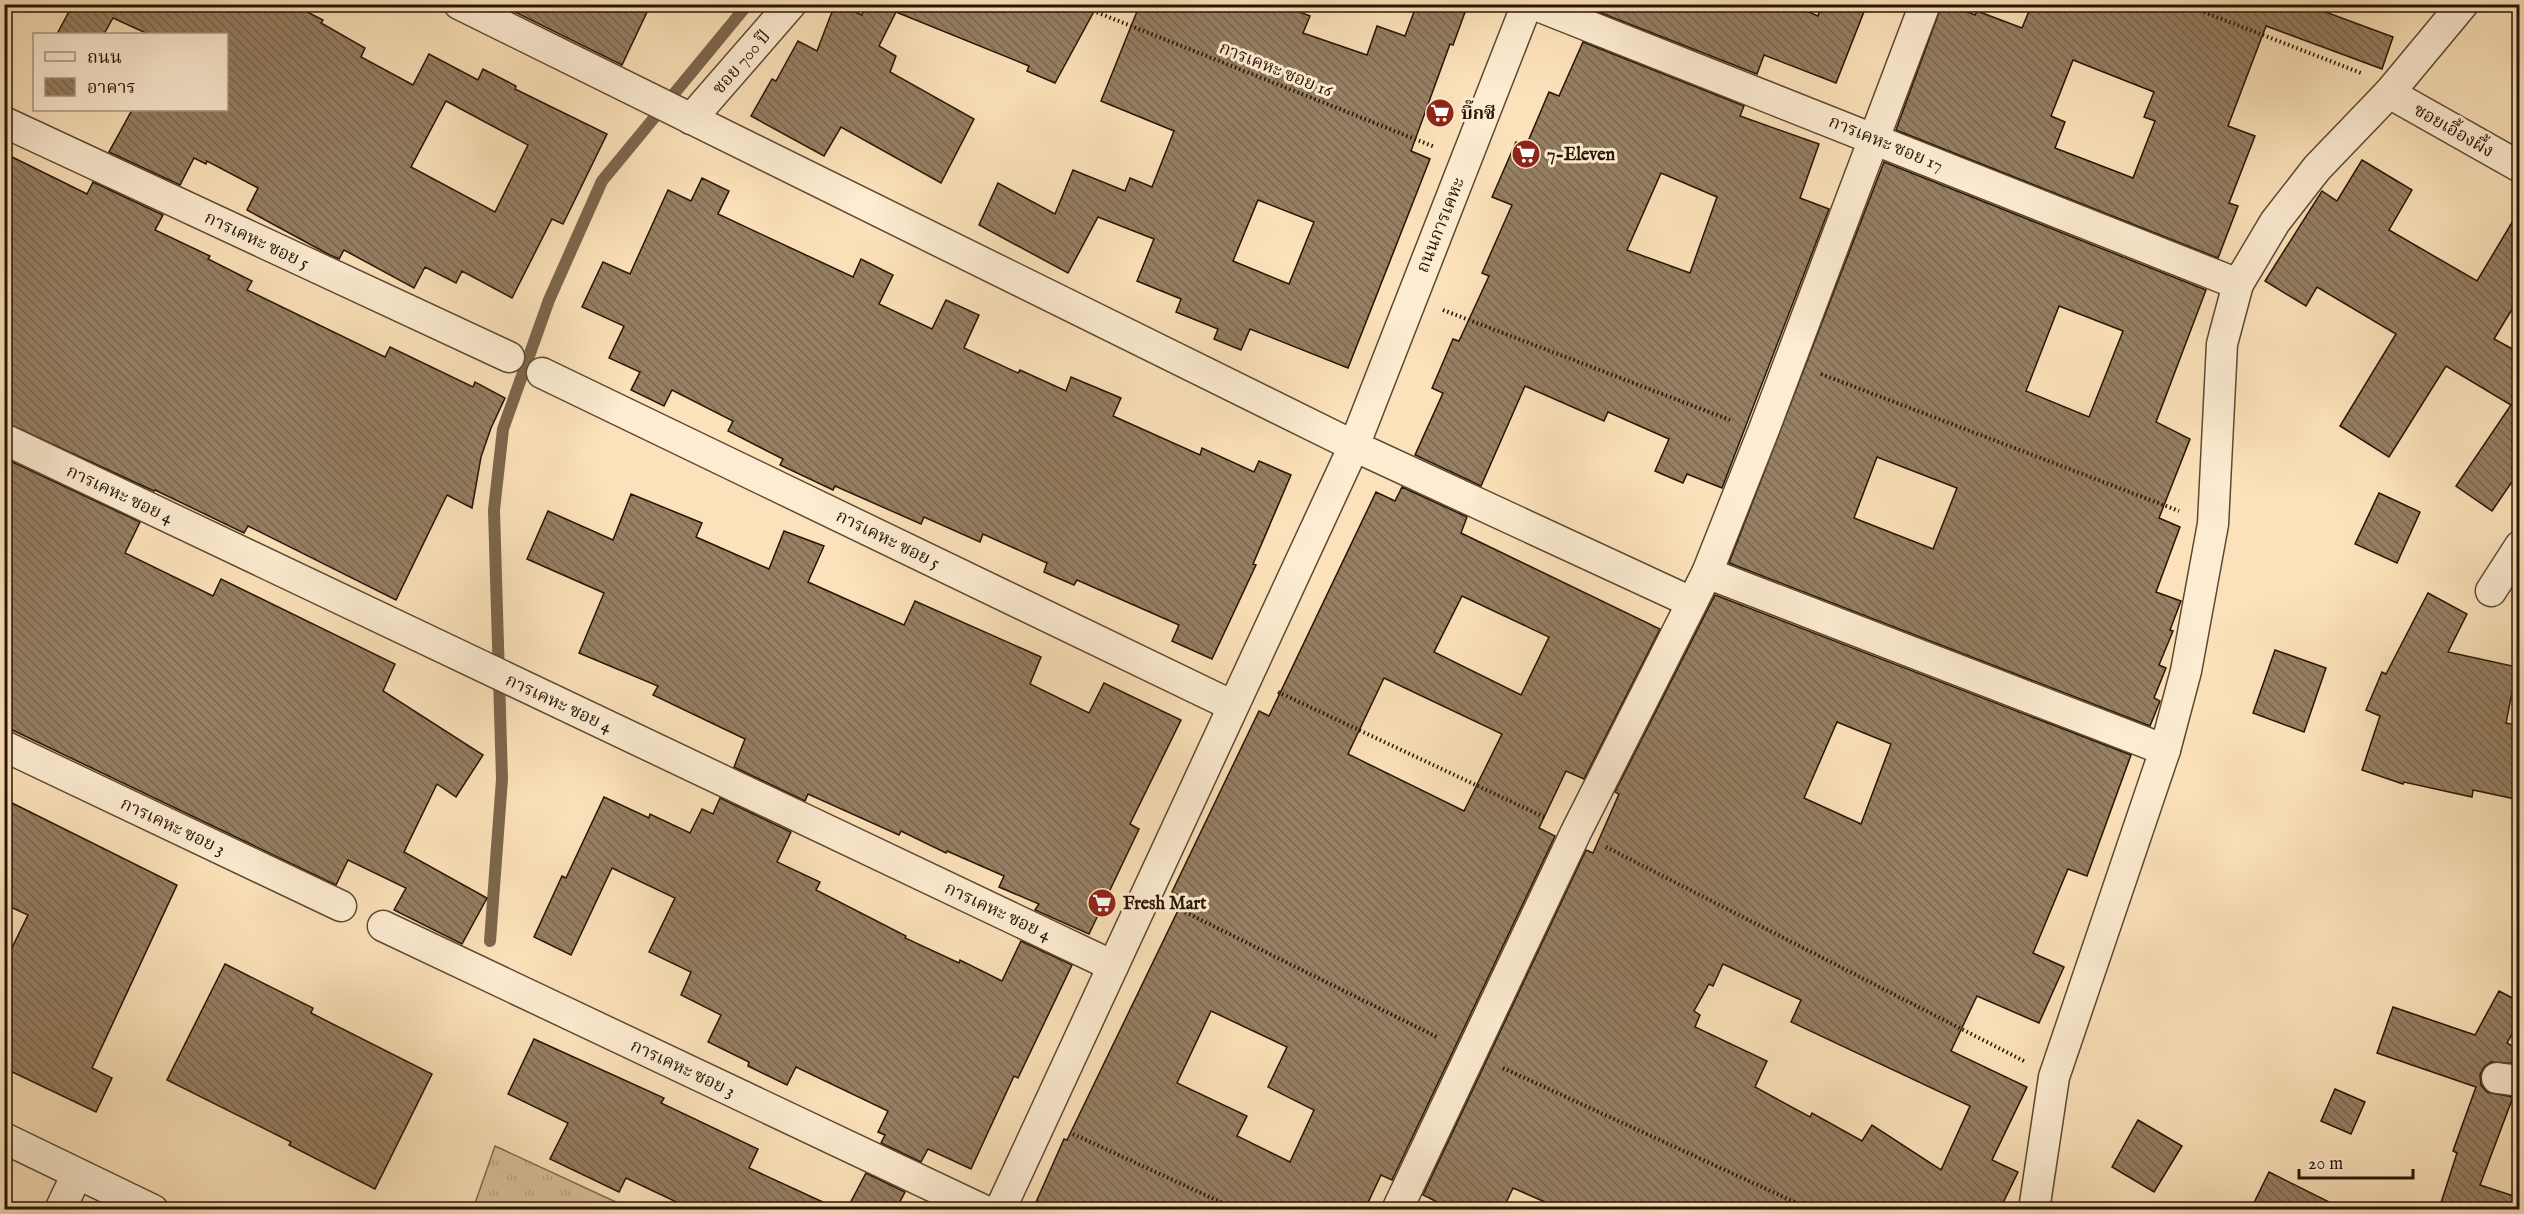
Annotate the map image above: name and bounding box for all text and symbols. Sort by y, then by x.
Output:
street label: ซอย 700 ปี [708,26,776,100]
legend [33,33,228,111]
street label: การเคหะ ซอย 16 [1215,37,1336,104]
text: ถนน [87,47,122,70]
text: อาคาร [87,77,136,100]
street label: ซอยเอื้องผื้ง [2409,96,2500,164]
supermarket icon: บิ๊กซี [1424,97,1456,129]
place label: บิ๊กซี [1461,99,1495,126]
street label: การเคหะ ซอย 17 [1825,111,1946,178]
supermarket icon: 7-Eleven [1510,138,1542,170]
place label: 7-Eleven [1547,144,1616,167]
street label: ถนนการเคหะ [1412,174,1471,277]
street label: การเคหะ ซอย 5 [200,207,313,276]
street label: การเคหะ ซอย 4 [62,461,177,530]
street label: การเคหะ ซอย 5 [832,505,943,576]
street label: การเคหะ ซอย 4 [501,670,616,739]
street label: การเคหะ ซอย 3 [116,793,228,862]
street label: การเคหะ ซอย 4 [940,878,1055,947]
supermarket icon: Fresh Mart [1086,887,1118,919]
place label: Fresh Mart [1123,893,1207,916]
street label: การเคหะ ซอย 3 [626,1035,738,1104]
scale bar [2299,1142,2413,1180]
text: 20 m [2308,1153,2343,1176]

